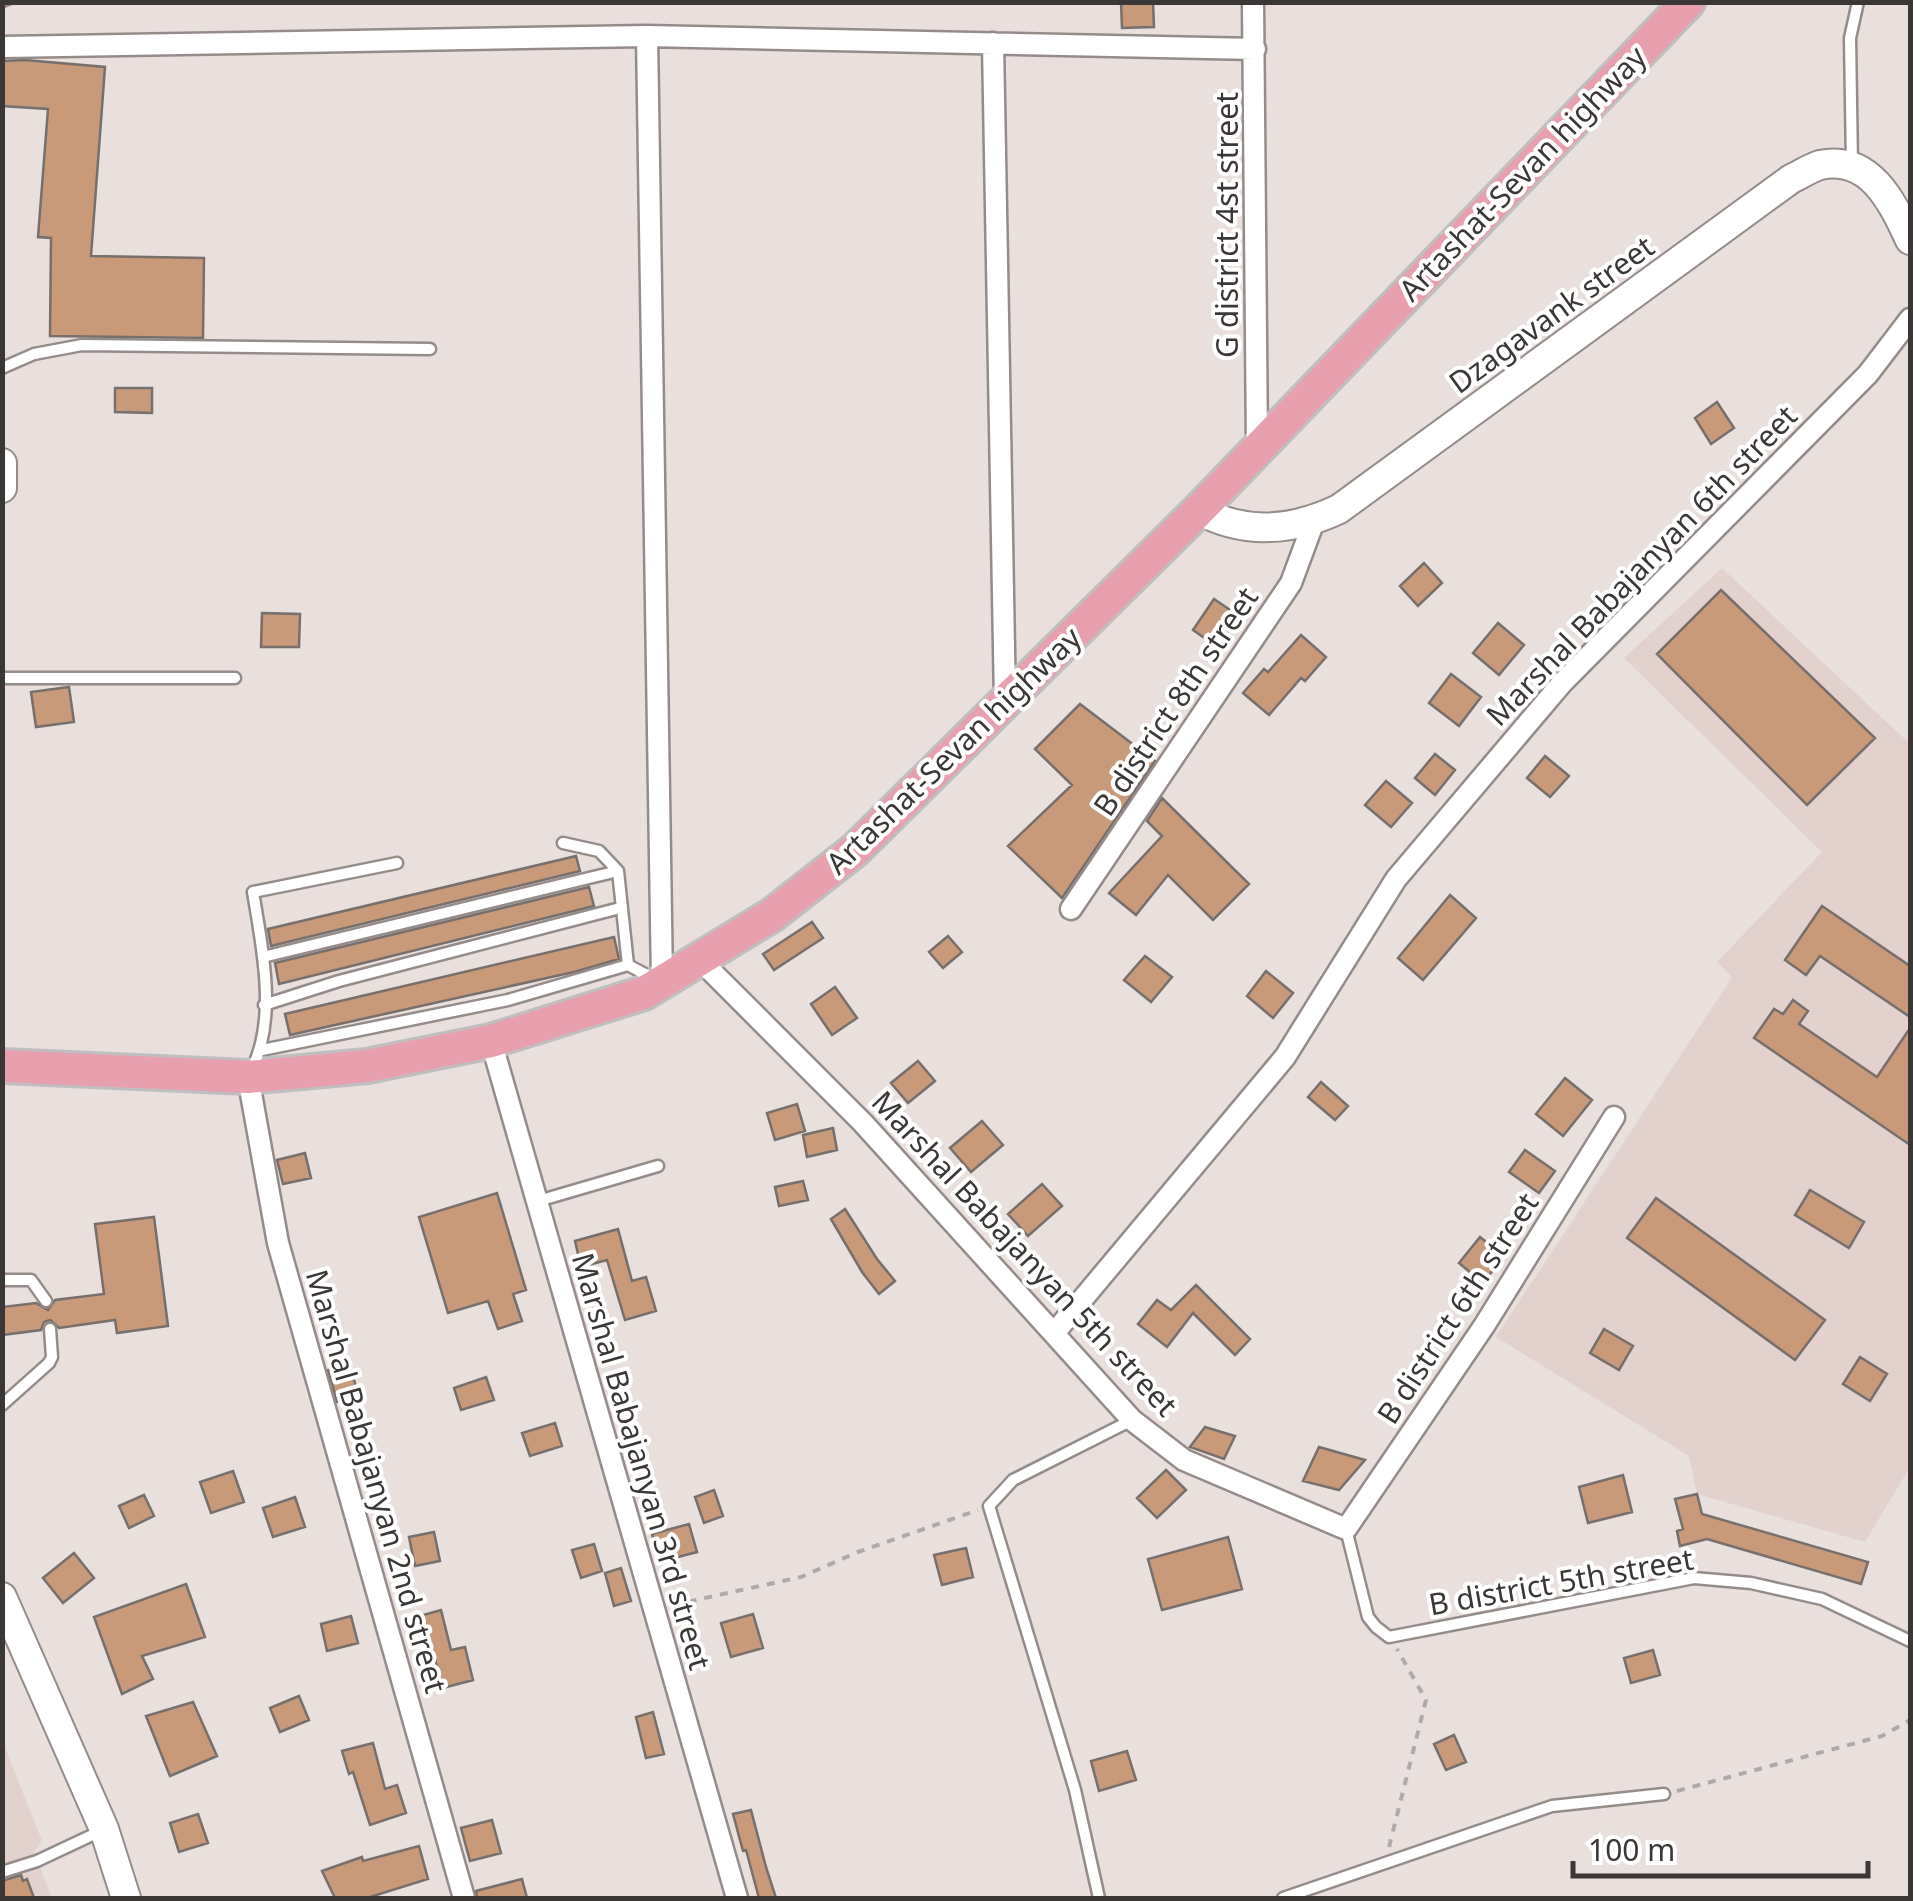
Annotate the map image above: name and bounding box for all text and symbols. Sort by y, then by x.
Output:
street label: Artashat-Sevan highway [1389,36,1655,309]
street label: G district 4st street [1206,92,1247,358]
street label: Dzagavank street [1440,226,1662,402]
street label: Marshal Babajanyan 6th street [1477,396,1806,734]
street label: B district 8th street [1083,578,1267,823]
street label: Artashat-Sevan highway [817,617,1090,883]
street label: Marshal Babajanyan 5th street [863,1081,1187,1425]
street label: B district 6th street [1367,1184,1547,1431]
street label: Marshal Babajanyan 3rd street [563,1248,721,1674]
street label: Marshal Babajanyan 2nd street [297,1265,457,1698]
street label: B district 5th street [1426,1538,1697,1624]
scale bar [1573,1816,1868,1878]
text: 100 m [1588,1829,1675,1870]

